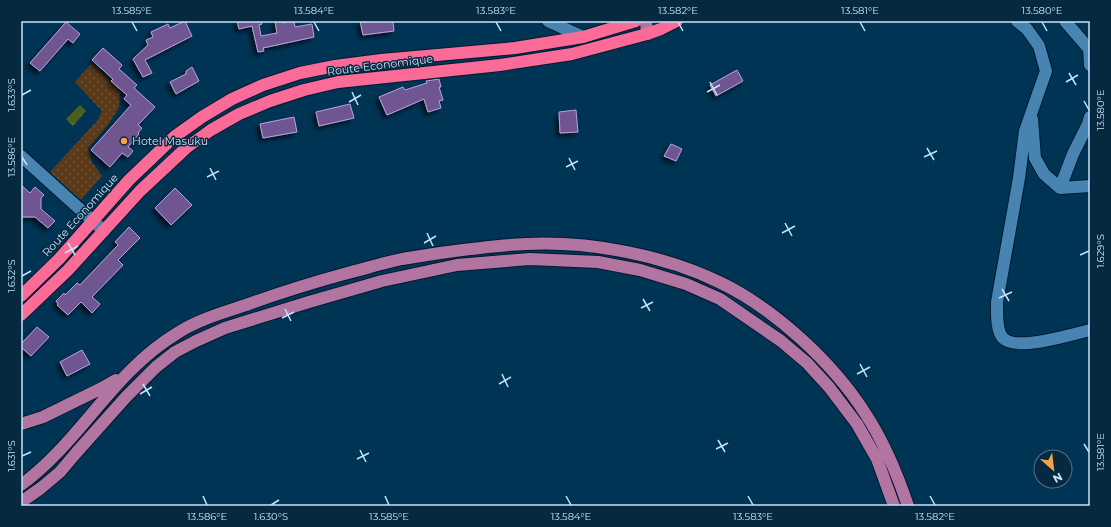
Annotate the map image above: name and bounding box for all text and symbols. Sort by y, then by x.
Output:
text: 13.585°E [112,4,152,17]
text: 13.584°E [294,4,335,17]
text: 13.583°E [476,4,516,17]
text: 13.582°E [658,4,698,17]
text: 13.581°E [841,4,879,17]
text: 13.580°E [1022,4,1063,17]
street label: Route Economique [326,52,434,78]
text: 1.633°S [5,78,18,112]
text: 13.580°E [1094,89,1107,130]
place label: Hotel Masuku [132,134,208,148]
marker: Hotel Masuku [119,136,129,146]
text: 13.586°E [5,137,18,177]
street label: Route Economique [39,170,121,259]
text: 1.629°S [1094,234,1107,268]
text: 1.632°S [5,259,18,293]
text: 13.581°E [1094,433,1107,471]
text: 1.631°S [5,440,18,472]
north arrow [1033,449,1073,489]
text: N [1050,470,1065,486]
text: 13.586°E [187,510,227,523]
text: 1.630°S [254,510,288,523]
text: 13.585°E [369,510,409,523]
text: 13.584°E [551,510,592,523]
text: 13.583°E [733,510,773,523]
text: 13.582°E [915,510,955,523]

